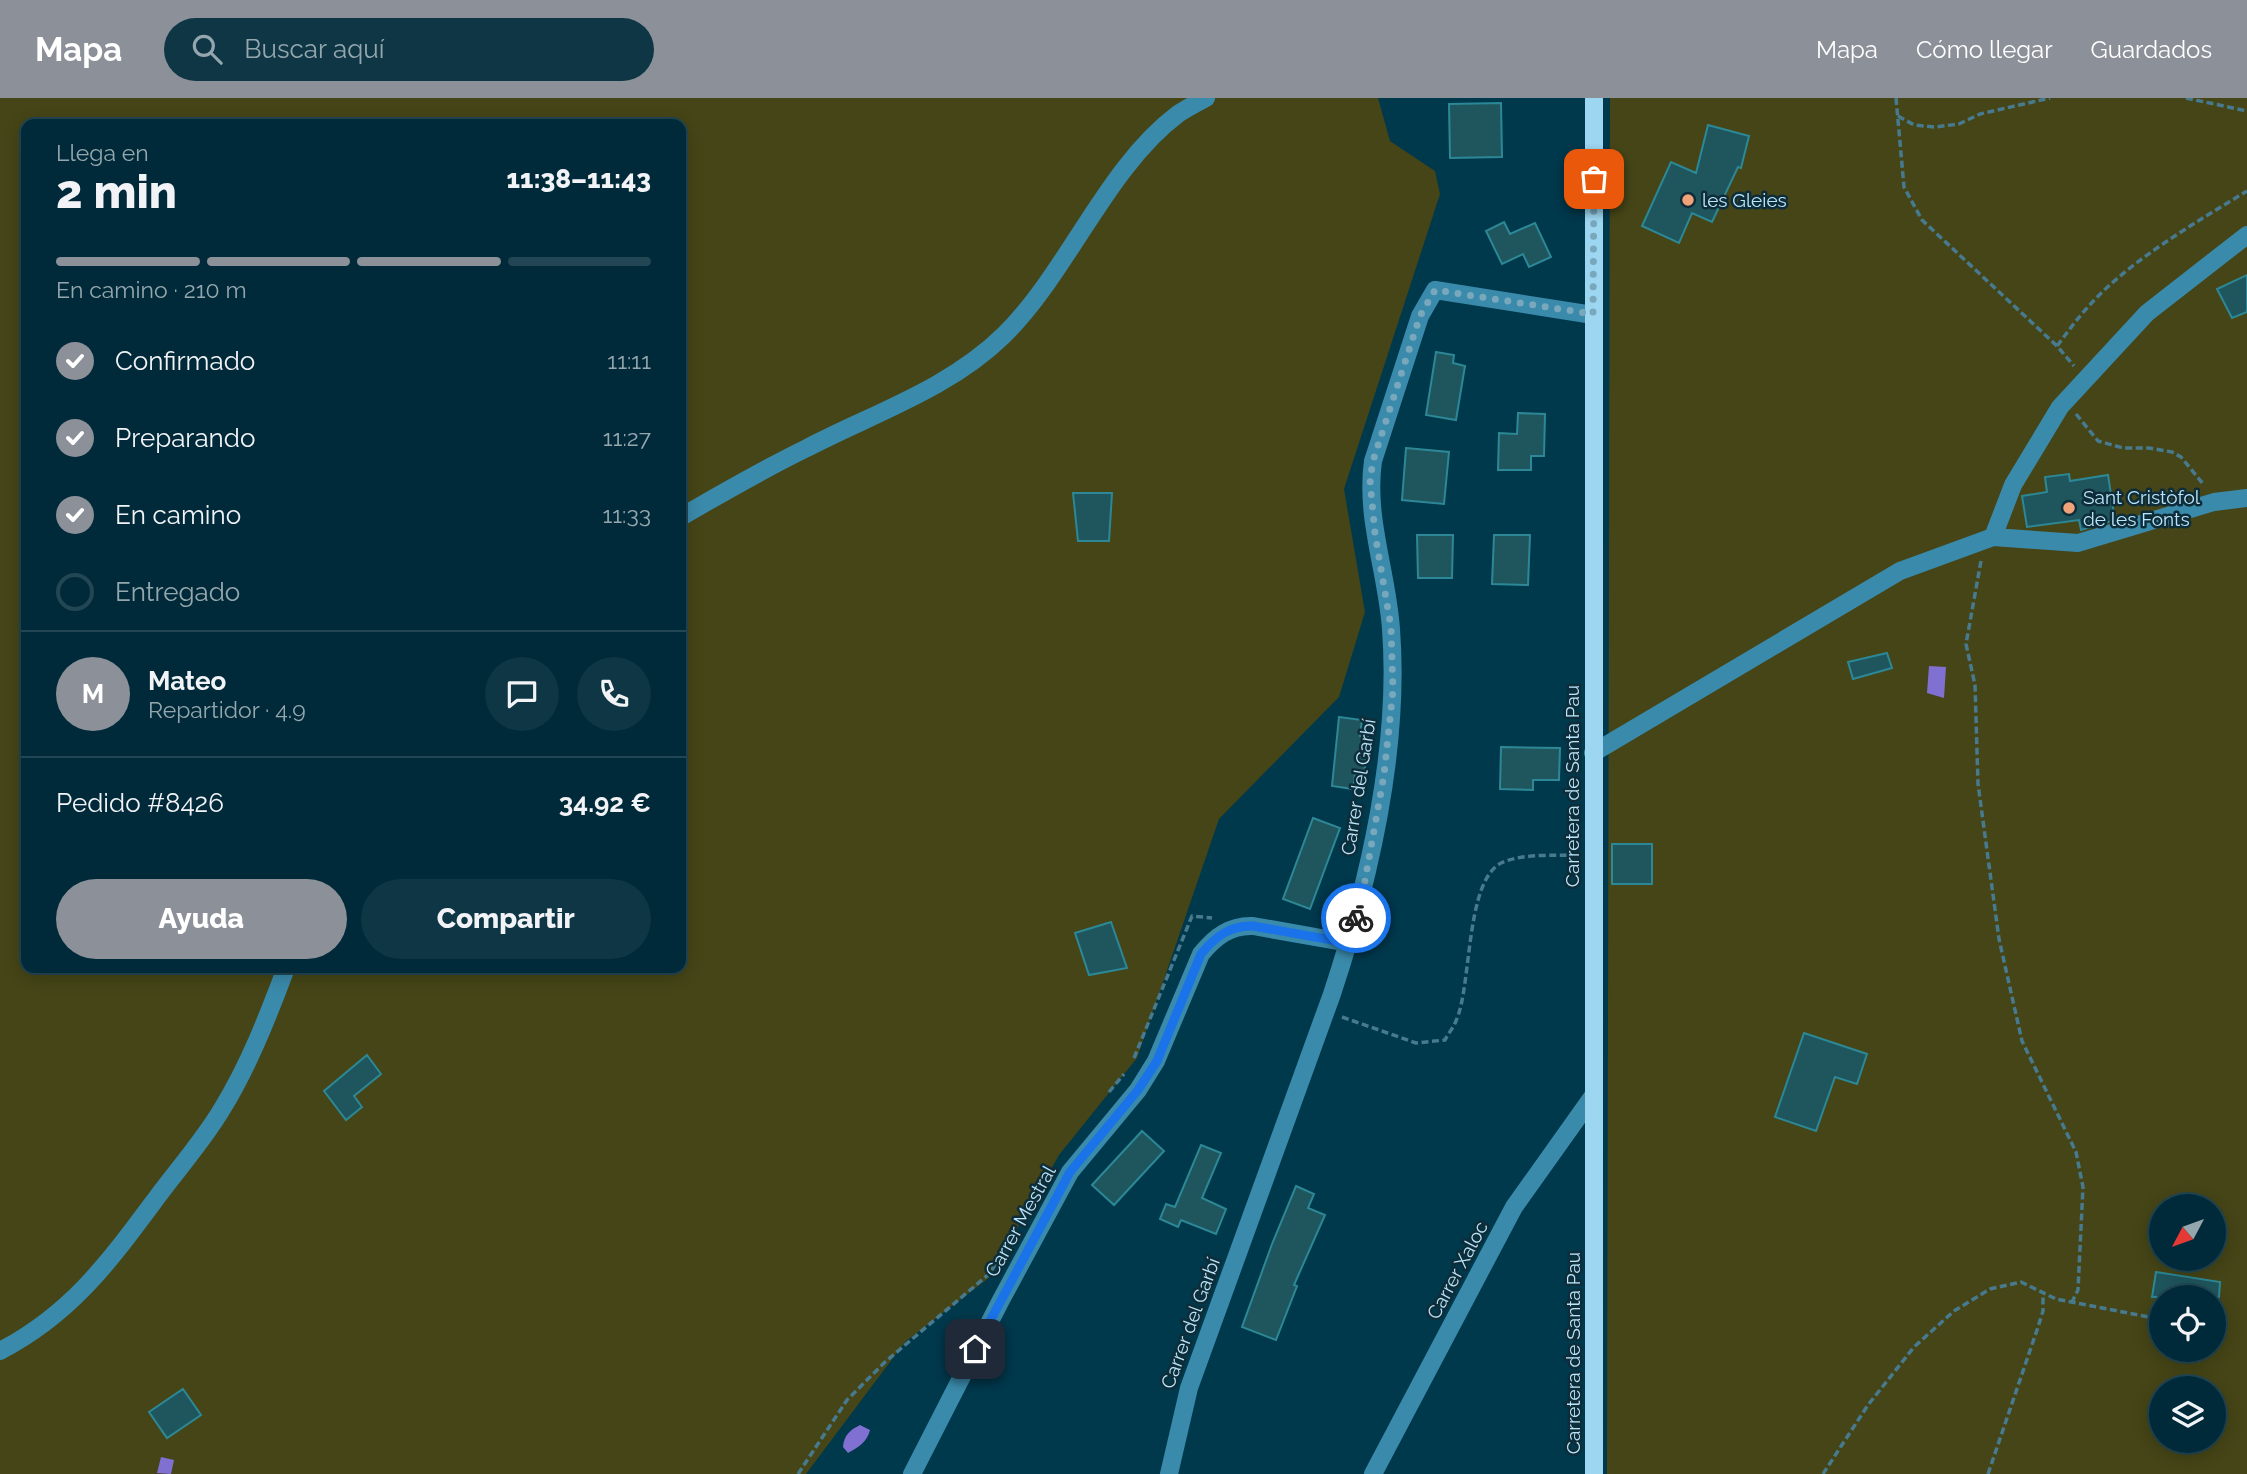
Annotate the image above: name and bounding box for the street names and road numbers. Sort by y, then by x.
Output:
street label: Carretera de Santa Pau [1561,685,1583,887]
street label: Carrer del Garbí [1336,717,1380,857]
street label: Carrer Mestral [980,1161,1060,1281]
street label: Carrer Xaloc [1422,1217,1492,1323]
street label: Carretera de Santa Pau [1562,1252,1584,1454]
street label: Carrer del Garbí [1156,1254,1224,1391]

